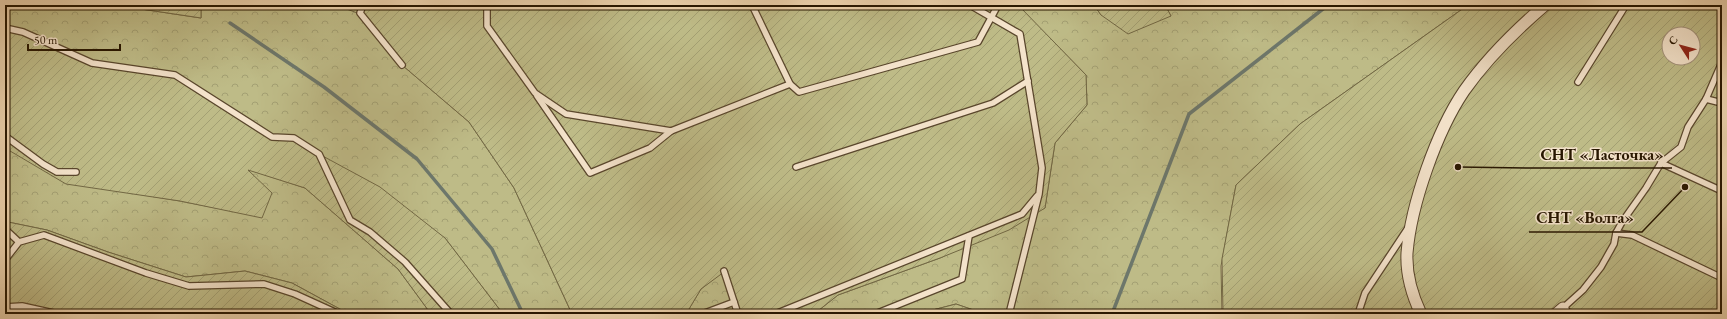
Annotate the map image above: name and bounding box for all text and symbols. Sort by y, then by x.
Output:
scale bar [28,26,120,52]
north arrow [1661,26,1701,66]
text: 50 m [34,32,58,48]
text: С [1665,33,1681,47]
callout: СНТ «Ласточка» [1533,140,1672,168]
text: СНТ «Ласточка» [1540,144,1664,165]
callout: СНТ «Волга» [1529,204,1642,232]
text: СНТ «Волга» [1536,207,1634,228]

